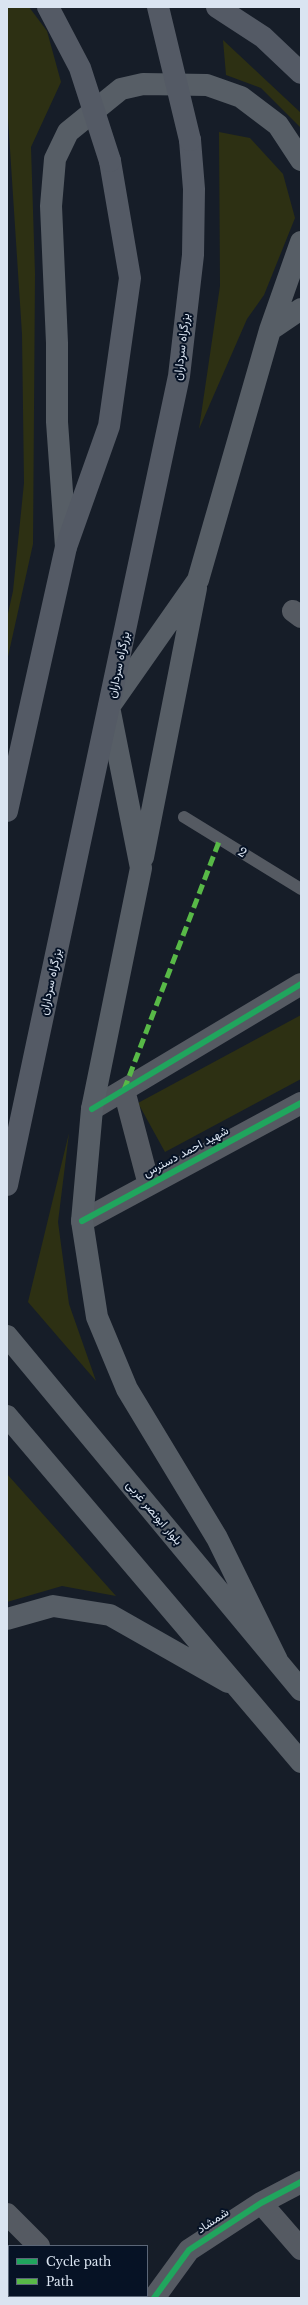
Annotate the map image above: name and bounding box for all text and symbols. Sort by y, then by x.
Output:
street label: بزرگراه سرداران [171,312,193,382]
street label: بزرگراه سرداران [105,630,133,700]
street label: 2 [235,845,249,861]
street label: بزرگراه سرداران [37,947,65,1017]
street label: شهید احمد دسترس [141,1123,231,1181]
street label: بلوار ابونصر غربی [123,1478,185,1548]
street label: شمشاد [194,2205,232,2237]
legend [8,2245,148,2297]
text: Cycle path [46,2254,111,2269]
text: Path [46,2274,74,2289]

